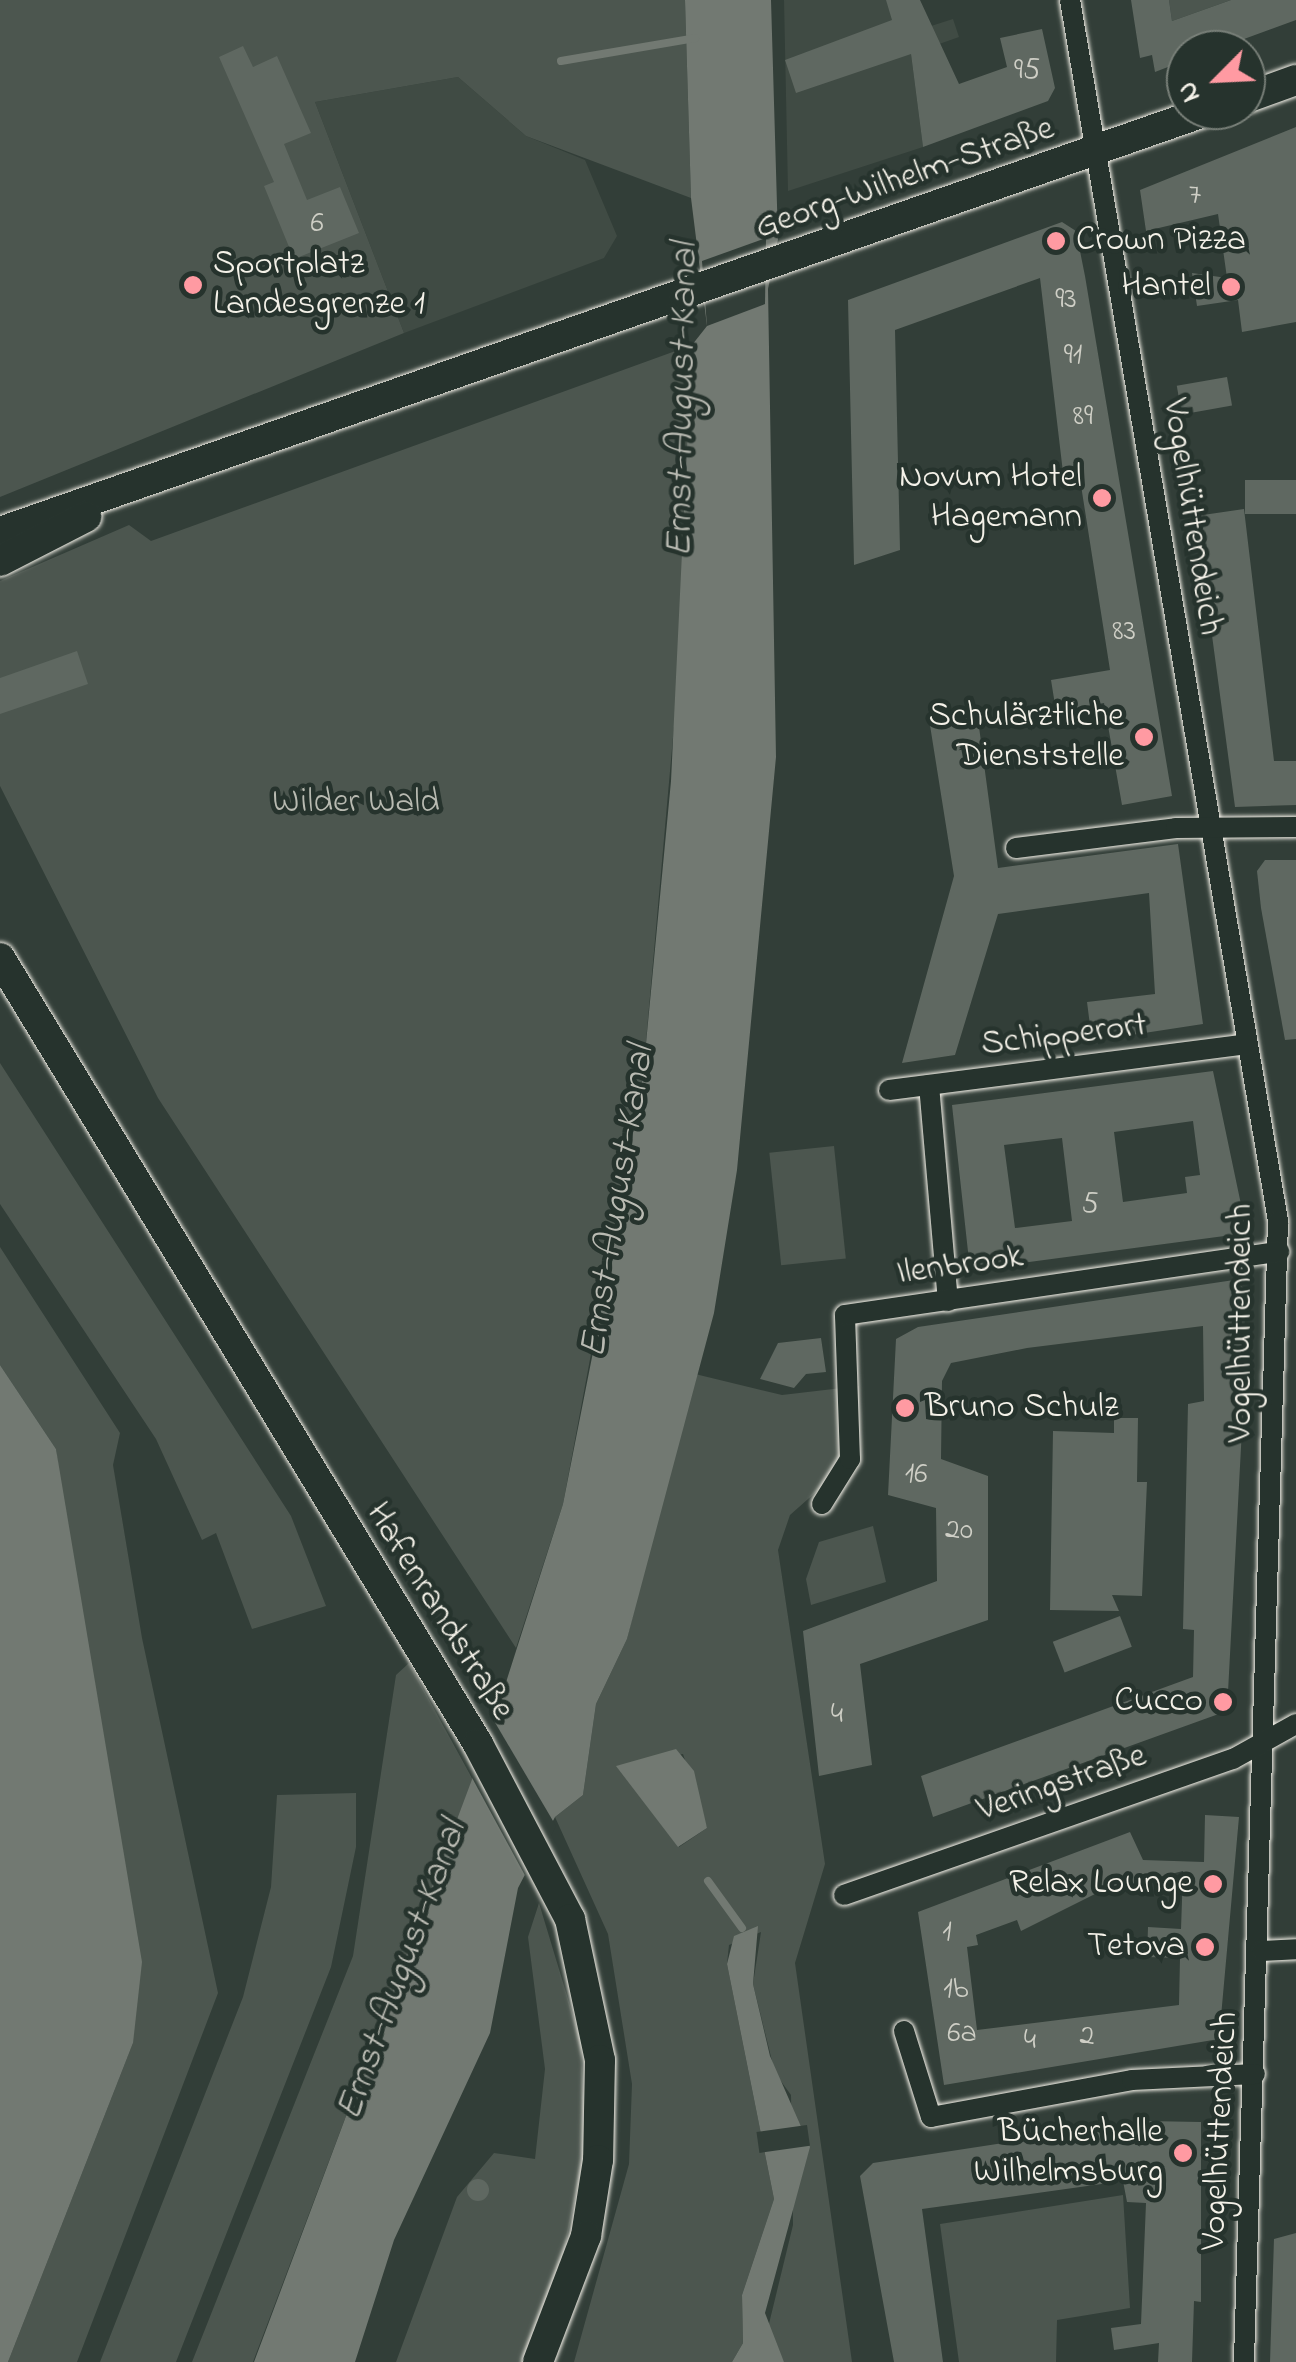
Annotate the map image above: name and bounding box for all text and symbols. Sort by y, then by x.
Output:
north arrow [1166,30,1266,130]
house number: 95 [1014,53,1040,89]
text: N [1167,75,1213,109]
street label: Georg-Wilhelm-Straße [750,108,1060,250]
house number: 7 [1189,178,1201,214]
house number: 6 [310,206,324,242]
place label: Crown Pizza [1076,220,1246,262]
marker: Crown Pizza [1045,230,1067,252]
water label: Ernst-August-Kanal [658,242,710,558]
place label: Sportplatz Landesgrenze 1 [213,244,425,326]
place label: Hantel [1121,266,1211,308]
marker: Sportplatz Landesgrenze 1 [182,274,204,296]
marker: Hantel [1220,276,1242,298]
house number: 93 [1055,282,1077,318]
house number: 91 [1064,338,1082,374]
street label: Vogelhüttendeich [1152,396,1230,638]
house number: 89 [1073,399,1093,435]
place label: Novum Hotel Hagemann [899,457,1082,539]
marker: Novum Hotel Hagemann [1091,487,1113,509]
house number: 83 [1112,614,1136,650]
place label: Schulärztliche Dienststelle [929,696,1124,778]
marker: Schulärztliche Dienststelle [1133,726,1155,748]
park label: Wilder Wald [272,782,440,824]
street label: Schipperort [979,1005,1149,1067]
water label: Ernst-August-Kanal [572,1043,666,1361]
house number: 5 [1081,1187,1099,1223]
street label: Vogelhüttendeich [1221,1204,1263,1442]
street label: Ilenbrook [894,1236,1026,1296]
place label: Bruno Schulz [925,1387,1119,1429]
marker: Bruno Schulz [894,1397,916,1419]
house number: 16 [905,1457,927,1493]
street label: Hafenrandstraße [355,1496,523,1728]
house number: 20 [945,1513,973,1549]
place label: Cucco [1115,1681,1203,1723]
marker: Cucco [1212,1691,1234,1713]
house number: 4 [831,1697,843,1733]
street label: Veringstraße [972,1736,1152,1832]
water label: Ernst-August-Kanal [328,1815,478,2127]
place label: Relax Lounge [1009,1863,1193,1905]
marker: Relax Lounge [1202,1873,1224,1895]
house number: 1 [942,1915,952,1951]
place label: Tetova [1087,1926,1185,1968]
marker: Tetova [1194,1936,1216,1958]
house number: 1b [943,1972,969,2008]
street label: Vogelhüttendeich [1194,2011,1248,2251]
house number: 6a [947,2016,977,2052]
house number: 2 [1080,2019,1094,2055]
house number: 4 [1024,2023,1036,2059]
place label: Bücherhalle Wilhelmsburg [974,2112,1163,2194]
marker: Bücherhalle Wilhelmsburg [1172,2142,1194,2164]

